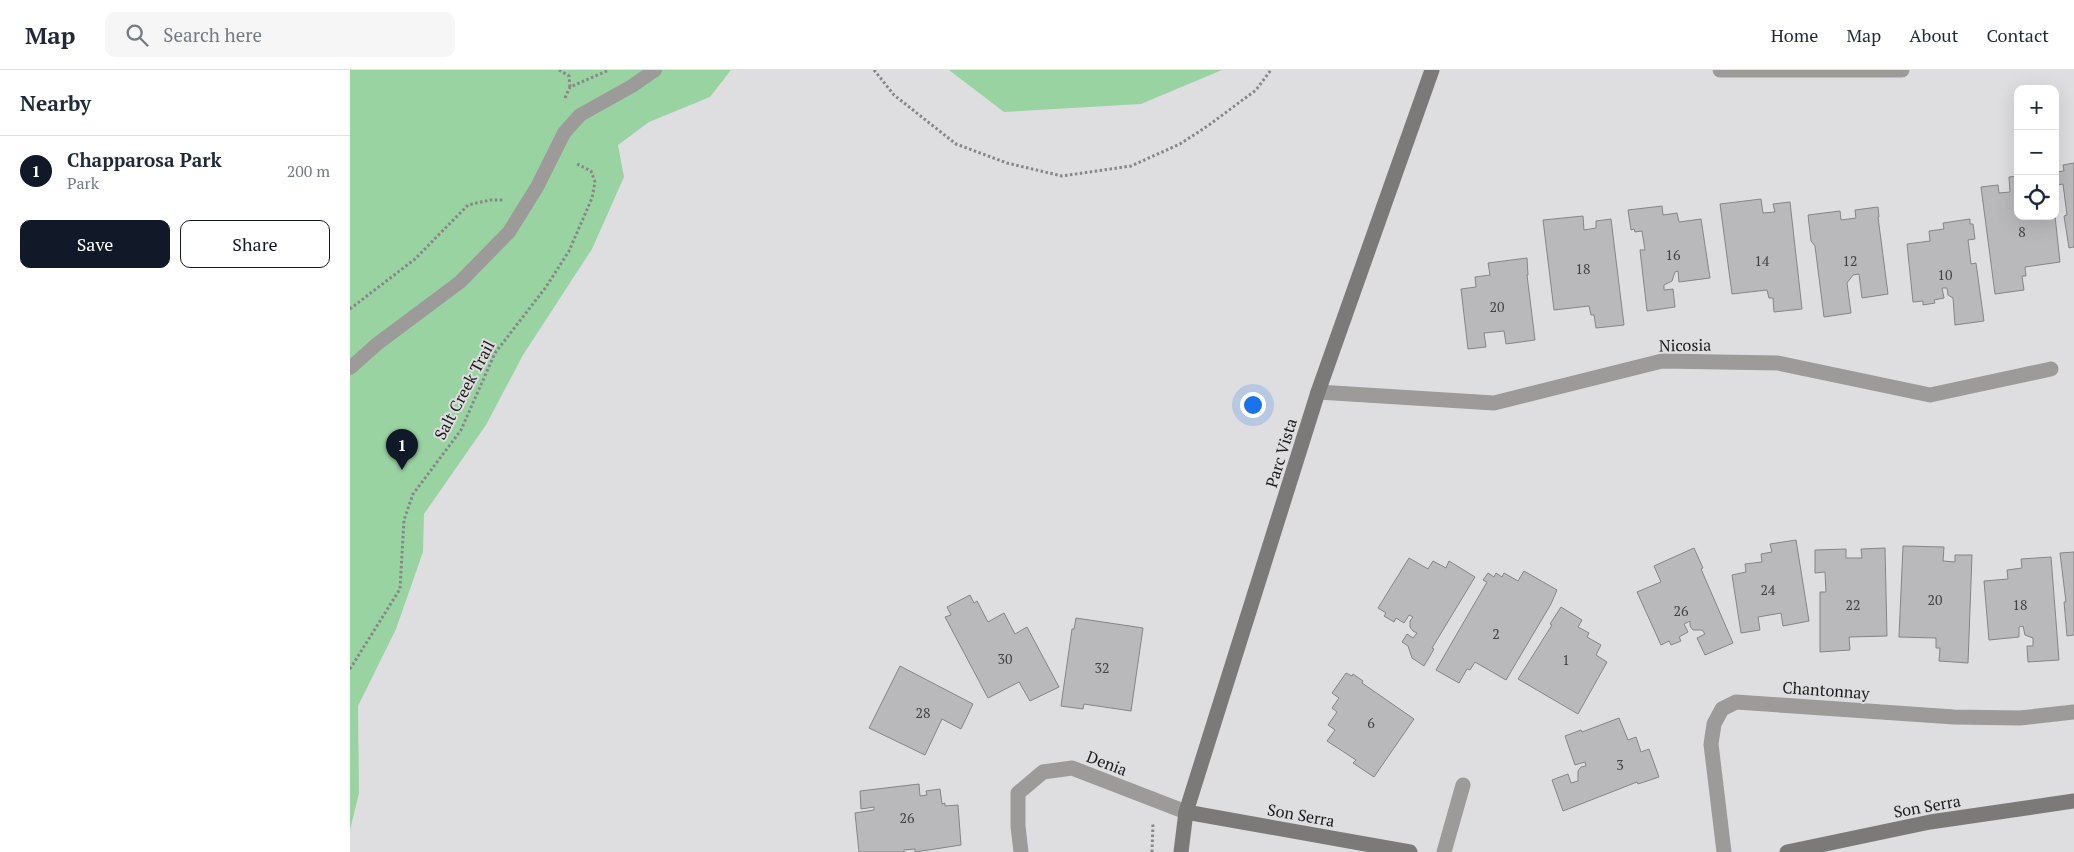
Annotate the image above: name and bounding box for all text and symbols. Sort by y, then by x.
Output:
search box [105,12,455,57]
text: Map [25,19,75,51]
icon: search [123,21,151,49]
text: Search here [163,22,262,47]
text: Home [1771,23,1818,47]
text: Map [1846,23,1881,47]
text: About [1909,23,1958,47]
text: Contact [1986,23,2049,47]
map controls [2014,85,2059,220]
button: + [2014,85,2059,130]
text: Nearby [20,89,91,117]
button: − [2014,130,2059,175]
text: Chapparosa Park [67,147,222,172]
text: 1 [31,160,41,182]
text: 200 m [287,160,330,182]
text: Park [67,172,99,194]
button: locate [2014,175,2059,220]
button: Save [20,220,170,268]
button: Share [180,220,330,268]
house number: 8 [2018,222,2026,241]
house number: 16 [1666,245,1681,264]
house number: 14 [1755,251,1770,270]
house number: 12 [1843,251,1857,270]
house number: 18 [1576,259,1590,278]
house number: 10 [1938,265,1952,284]
house number: 20 [1490,297,1504,316]
street label: Nicosia [1659,334,1711,356]
street label: Salt Creek Trail [429,336,499,443]
your location [1240,392,1266,418]
street label: Parc Vista [1260,416,1302,490]
pin: 1 [386,429,418,470]
house number: 24 [1761,580,1776,599]
house number: 20 [1928,590,1942,609]
house number: 22 [1846,595,1860,614]
house number: 18 [2013,595,2027,614]
house number: 26 [1674,601,1689,620]
house number: 2 [1492,624,1500,643]
house number: 30 [998,649,1012,668]
house number: 1 [1562,650,1570,669]
house number: 32 [1095,658,1109,677]
street label: Chantonnay [1782,676,1871,704]
house number: 28 [916,703,930,722]
house number: 6 [1367,713,1375,732]
street label: Denia [1084,745,1130,781]
house number: 3 [1616,755,1624,774]
street label: Son Serra [1892,789,1962,823]
street label: Son Serra [1266,798,1336,832]
house number: 26 [900,808,915,827]

